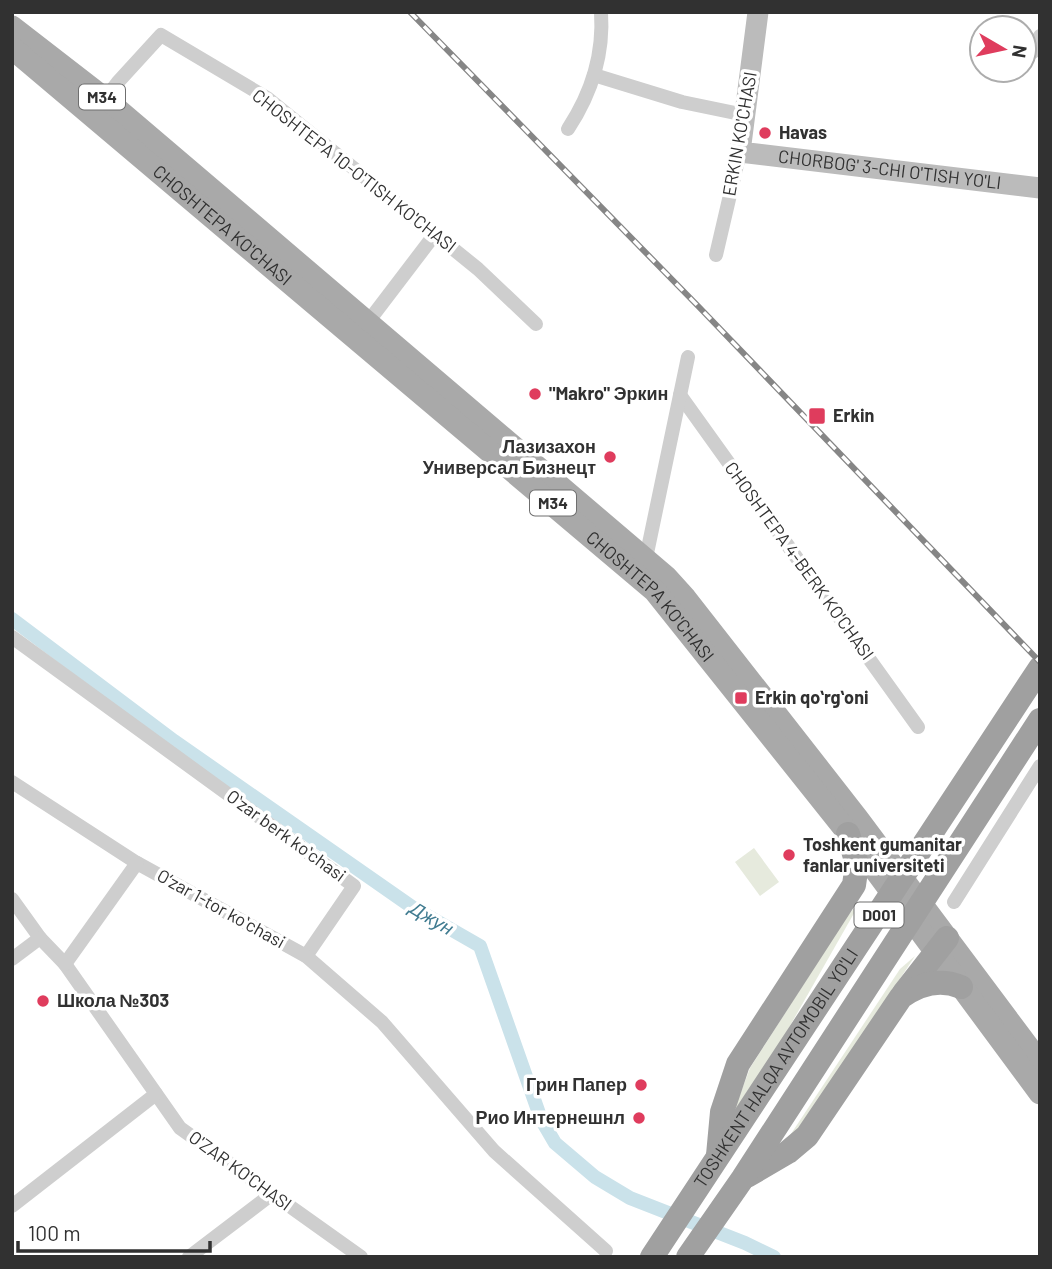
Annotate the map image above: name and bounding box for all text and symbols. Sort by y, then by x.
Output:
north arrow [968,14,1038,84]
text: N [1008,44,1033,60]
street label: ERKIN KO'CHASI [717,70,761,198]
street label: CHOSHTEPA 10-O'TISH KO'CHASI [248,84,461,257]
road number: M34 [79,85,125,110]
place label: Havas [779,121,827,143]
marker: Havas [757,125,773,141]
street label: CHORBOG' 3-CHI O'TISH YO'LI [777,145,1003,193]
street label: CHOSHTEPA KO'CHASI [149,160,297,289]
place label: "Makro" Эркин [549,382,668,404]
marker: "Makro" Эркин [527,386,543,402]
place label: Erkin [833,404,874,426]
marker: Erkin [807,406,827,426]
place label: Лазизахон Универсал Бизнецт [423,435,596,478]
marker: Лазизахон Универсал Бизнецт [602,449,618,465]
street label: CHOSHTEPA 4-BERK KO'CHASI [721,457,879,664]
road number: M34 [530,490,576,516]
street label: CHOSHTEPA KO'CHASI [582,526,719,666]
place label: Erkin qoʻrgʻoni [755,686,869,708]
marker: Erkin qoʻrgʻoni [733,690,749,706]
street label: Oʻzar berk koʻchasi [223,785,351,886]
place label: Toshkent gumanitar fanlar universiteti [803,833,962,876]
marker: Toshkent gumanitar fanlar universiteti [781,847,797,863]
street label: O‘zar 1-tor koʻchasi [154,864,289,952]
water label: Джун [405,895,459,940]
road number: D001 [854,903,903,928]
street label: TOSHKENT HALQA AVTOMOBIL YO'LI [689,944,862,1191]
place label: Школа №303 [57,989,169,1011]
marker: Школа №303 [35,993,51,1009]
place label: Грин Папер [526,1073,627,1095]
marker: Грин Папер [633,1077,649,1093]
place label: Рио Интернешнл [476,1106,625,1128]
marker: Рио Интернешнл [631,1110,647,1126]
street label: O'ZAR KO'CHASI [185,1126,296,1215]
scale bar [18,1210,210,1254]
text: 100 m [28,1220,81,1245]

